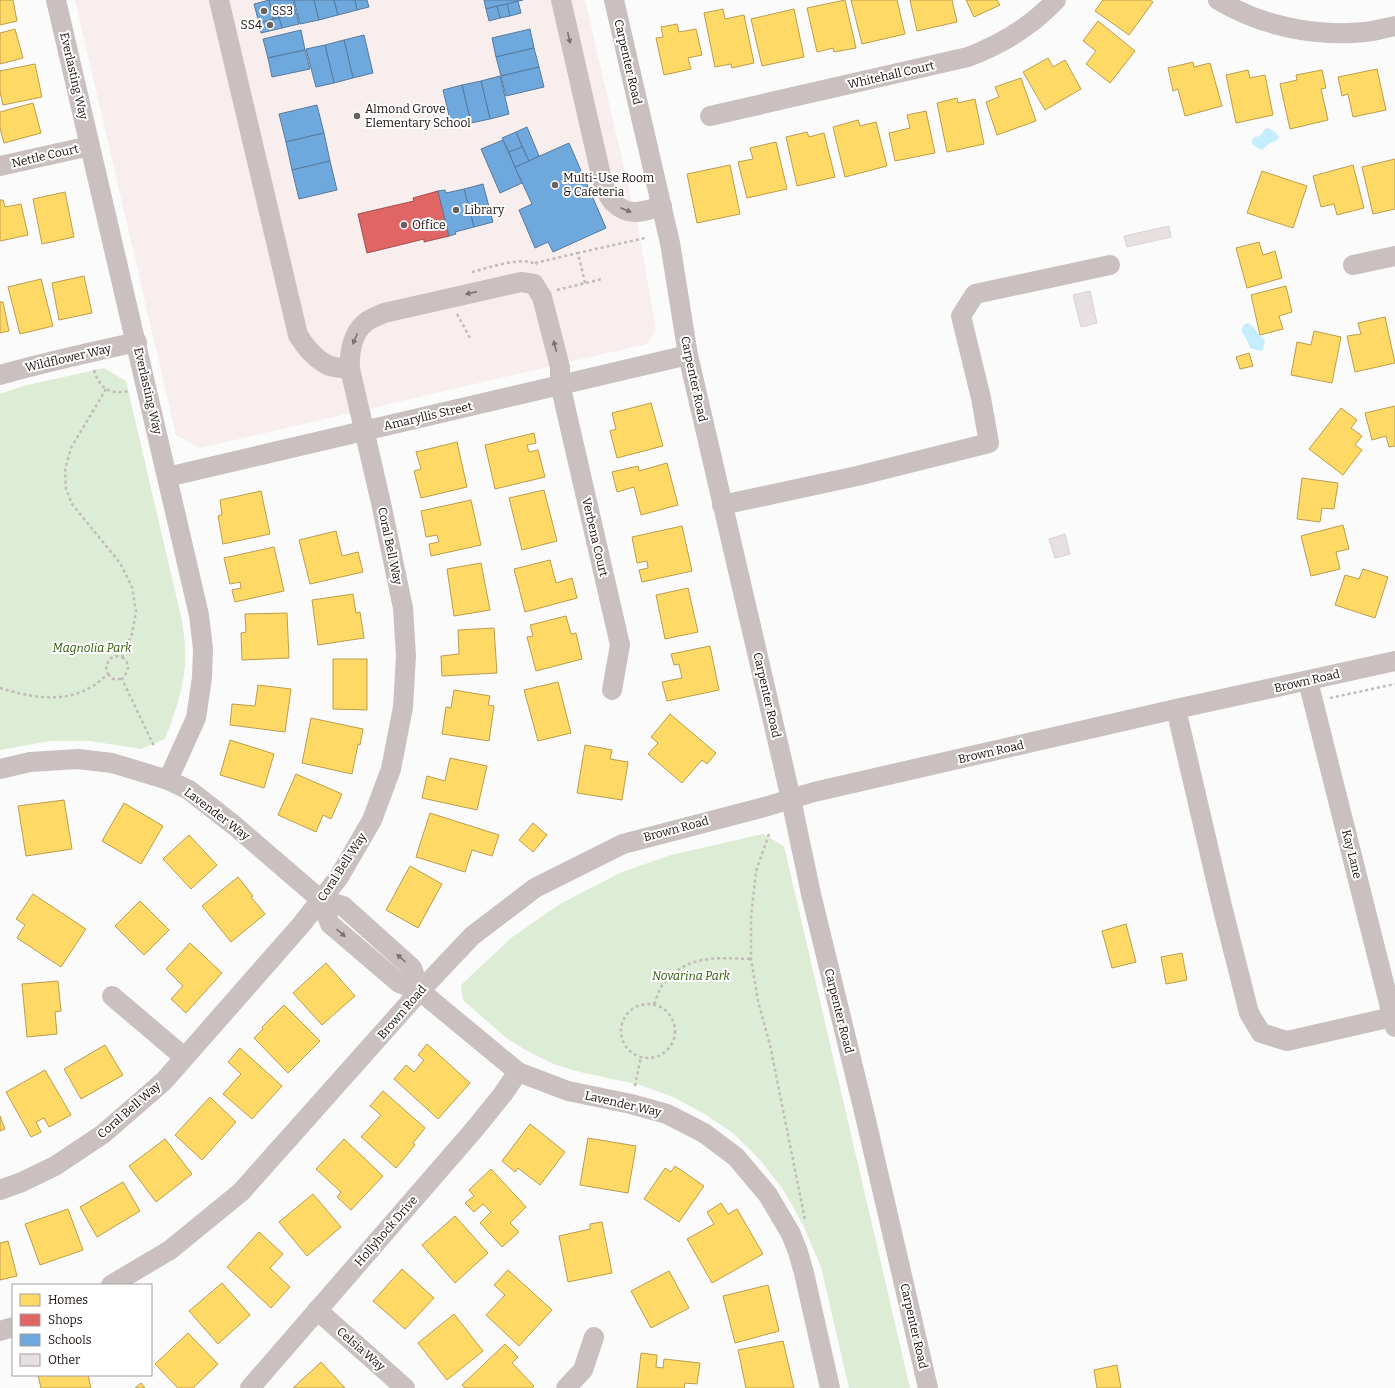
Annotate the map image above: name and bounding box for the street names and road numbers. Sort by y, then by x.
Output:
street label: Carpenter Road [611,18,645,106]
street label: Everlasting Way [57,31,91,121]
street label: Whitehall Court [846,58,936,92]
street label: Nettle Court [10,141,80,170]
street label: Carpenter Road [678,335,710,423]
street label: Wildflower Way [24,341,113,375]
street label: Everlasting Way [131,346,165,436]
street label: Amaryllis Street [382,399,474,433]
street label: Verbena Court [579,496,611,578]
street label: Coral Bell Way [375,506,405,587]
street label: Carpenter Road [750,651,784,739]
street label: Brown Road [1273,667,1341,695]
street label: Brown Road [957,738,1025,766]
street label: Lavender Way [182,785,253,844]
street label: Brown Road [642,814,710,844]
street label: Kay Lane [1339,828,1365,880]
street label: Coral Bell Way [315,830,370,904]
street label: Carpenter Road [822,967,856,1055]
street label: Brown Road [375,982,429,1042]
street label: Coral Bell Way [95,1078,164,1141]
street label: Lavender Way [583,1088,663,1120]
street label: Hollyhock Drive [352,1193,420,1269]
street label: Carpenter Road [897,1282,931,1370]
street label: Celsia Way [334,1324,388,1374]

